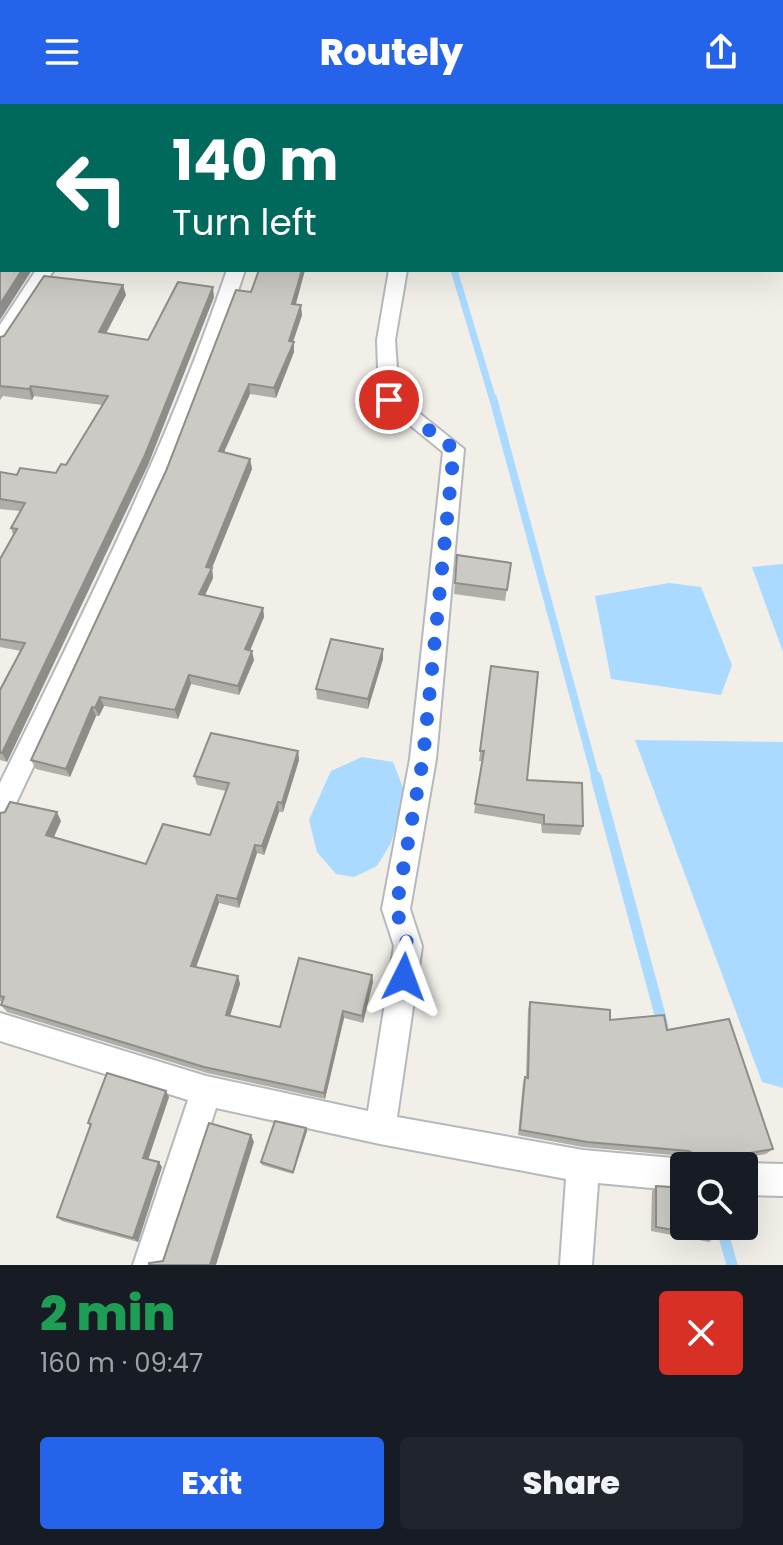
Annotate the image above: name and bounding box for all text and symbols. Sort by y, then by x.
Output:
text: Routely [320,27,463,78]
icon: menu [40,30,84,74]
icon: share [699,30,743,74]
text: 140 m [172,121,339,200]
icon: left [40,136,144,240]
text: Turn left [172,197,317,248]
pin [355,366,423,434]
icon: arrive [367,378,411,422]
position arrow [362,935,446,1019]
map controls [670,1152,758,1240]
button: search [670,1152,758,1240]
text: 2 min [40,1280,175,1347]
button: close [659,1291,743,1375]
text: 160 m · 09:47 [40,1345,203,1381]
button: Exit [40,1437,384,1529]
button: Share [400,1437,743,1529]

